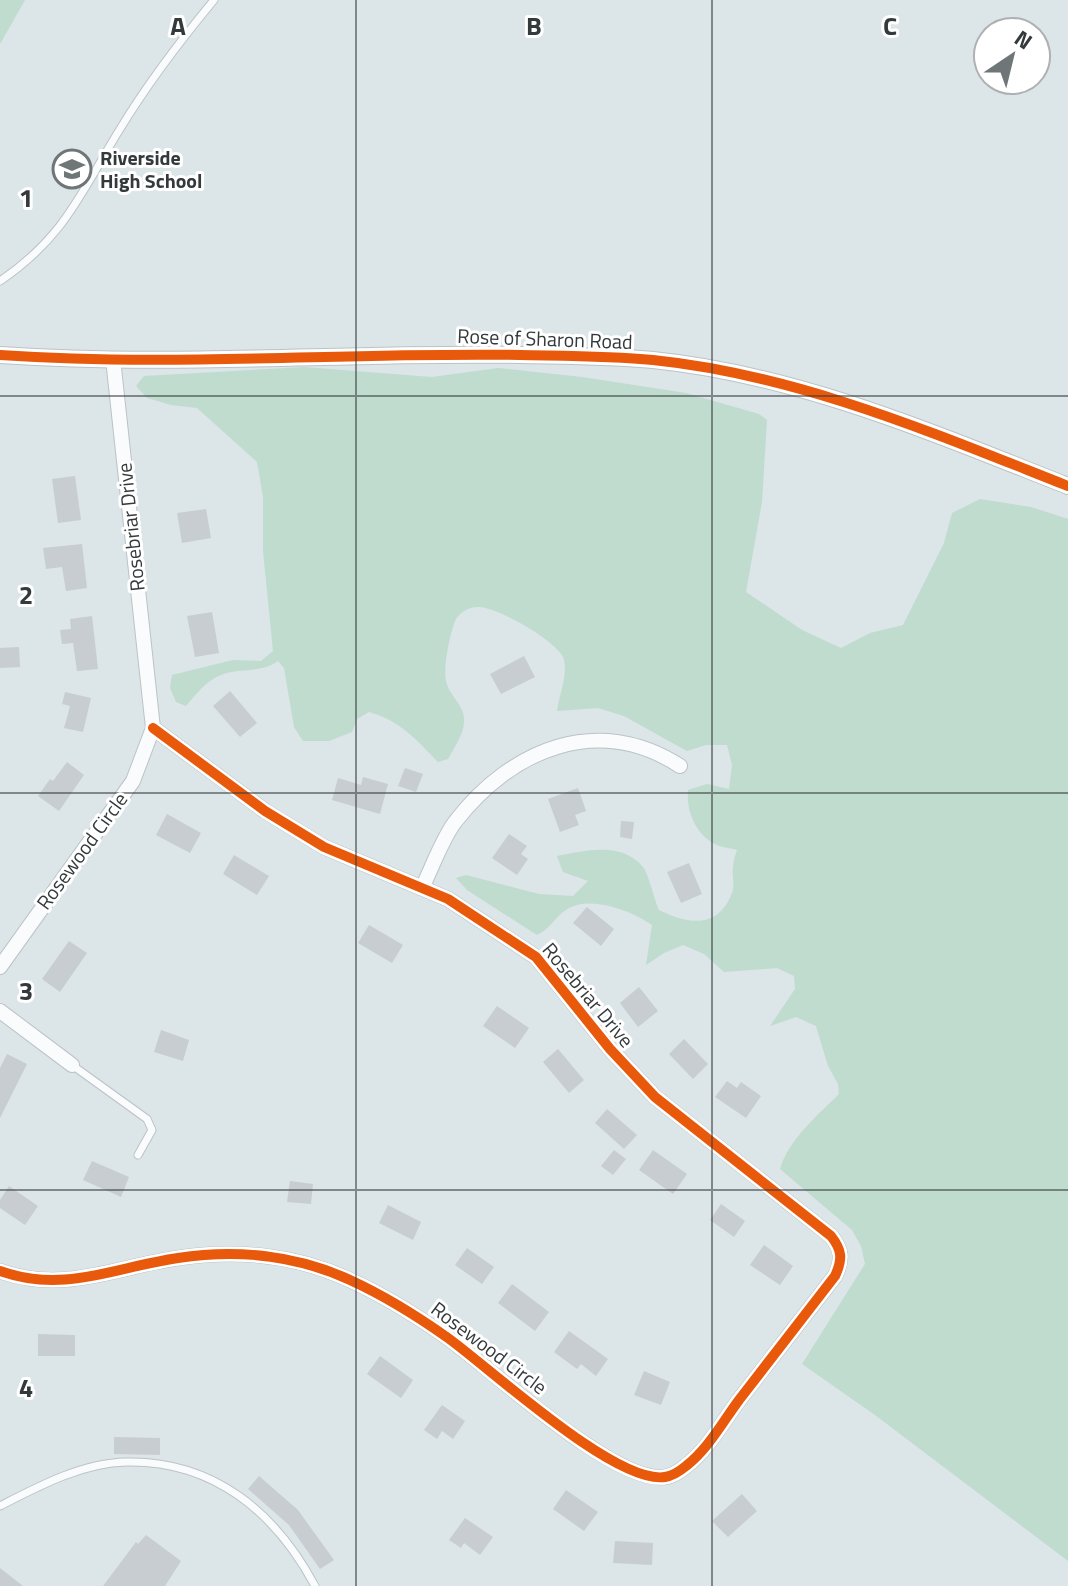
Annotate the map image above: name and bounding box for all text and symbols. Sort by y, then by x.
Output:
text: A [170,6,186,45]
text: B [526,6,542,45]
text: C [883,6,897,45]
north arrow [972,16,1052,96]
text: N [1007,21,1039,58]
place label: Riverside High School [100,142,202,196]
school or university icon: Riverside High School [51,148,93,190]
text: 1 [19,178,33,217]
street label: Rose of Sharon Road [457,320,633,357]
street label: Rosebriar Drive [108,461,153,593]
text: 2 [19,575,33,614]
street label: Rosewood Circle [28,786,135,916]
street label: Rosebriar Drive [535,935,642,1054]
text: 3 [19,971,33,1010]
street label: Rosewood Circle [425,1293,554,1402]
text: 4 [19,1368,33,1407]

